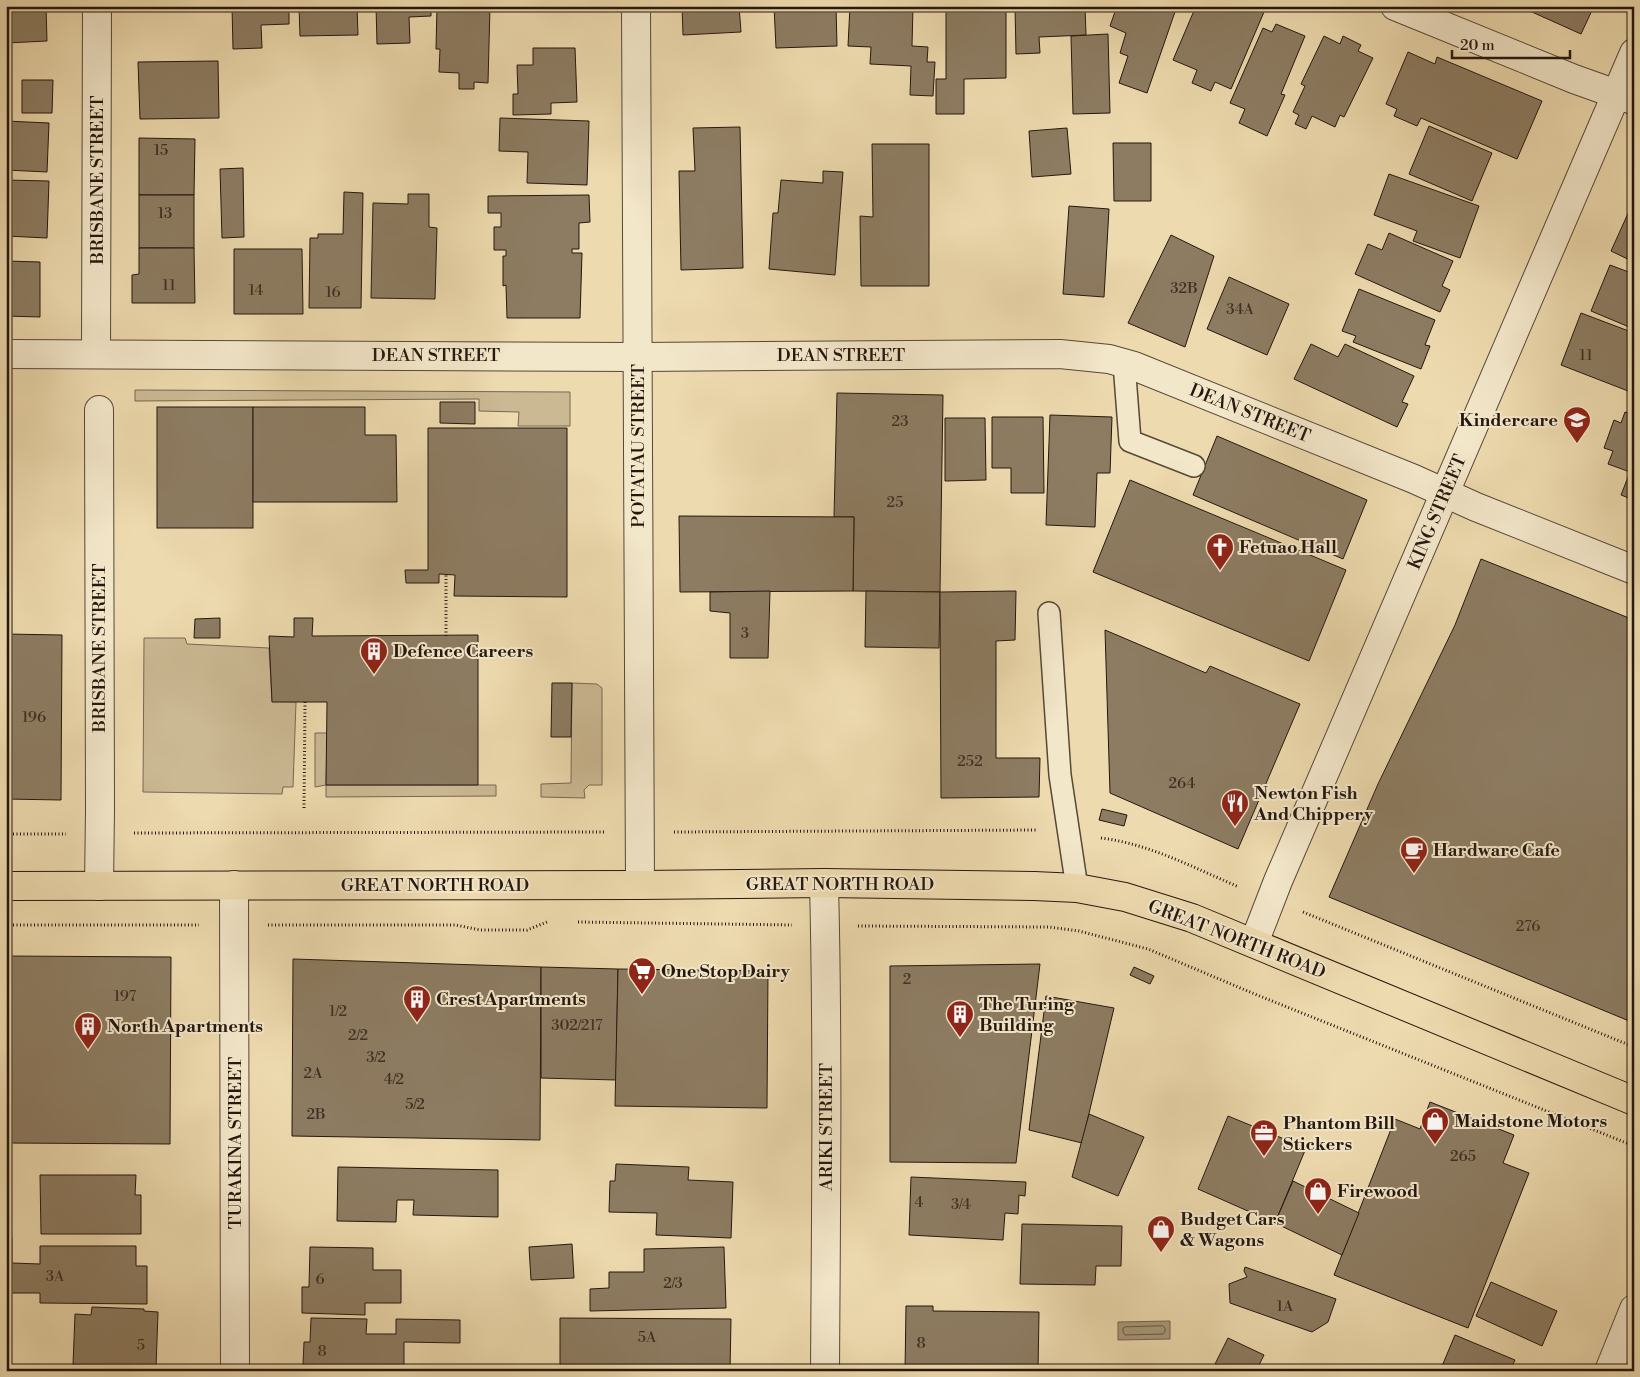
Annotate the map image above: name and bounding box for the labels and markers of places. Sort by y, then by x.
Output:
school or university icon: Kindercare [1562,405,1592,444]
place label: Kindercare [1459,409,1558,432]
church icon: Fetuao Hall [1205,532,1235,571]
place label: Fetuao Hall [1239,536,1337,559]
building icon: Defence Careers [359,636,389,675]
place label: Defence Careers [393,640,534,663]
place label: Newton Fish And Chippery [1253,782,1374,826]
restaurant icon: Newton Fish And Chippery [1220,788,1250,827]
cafe icon: Hardware Cafe [1399,835,1429,874]
place label: Hardware Cafe [1433,839,1560,862]
supermarket icon: One Stop Dairy [627,956,657,995]
place label: One Stop Dairy [661,960,791,983]
building icon: Crest Apartments [402,984,432,1023]
place label: Crest Apartments [436,988,586,1011]
place label: The Turing Building [979,993,1075,1037]
building icon: The Turing Building [945,999,975,1038]
building icon: North Apartments [73,1011,103,1050]
place label: North Apartments [107,1015,263,1038]
shop icon: Maidstone Motors [1420,1106,1450,1145]
place label: Maidstone Motors [1454,1110,1608,1133]
place label: Phantom Bill Stickers [1283,1112,1395,1156]
office icon: Phantom Bill Stickers [1249,1118,1279,1157]
shop icon: Firewood [1303,1176,1333,1215]
place label: Firewood [1337,1180,1418,1203]
place label: Budget Cars & Wagons [1180,1208,1285,1252]
shop icon: Budget Cars & Wagons [1146,1214,1176,1253]

